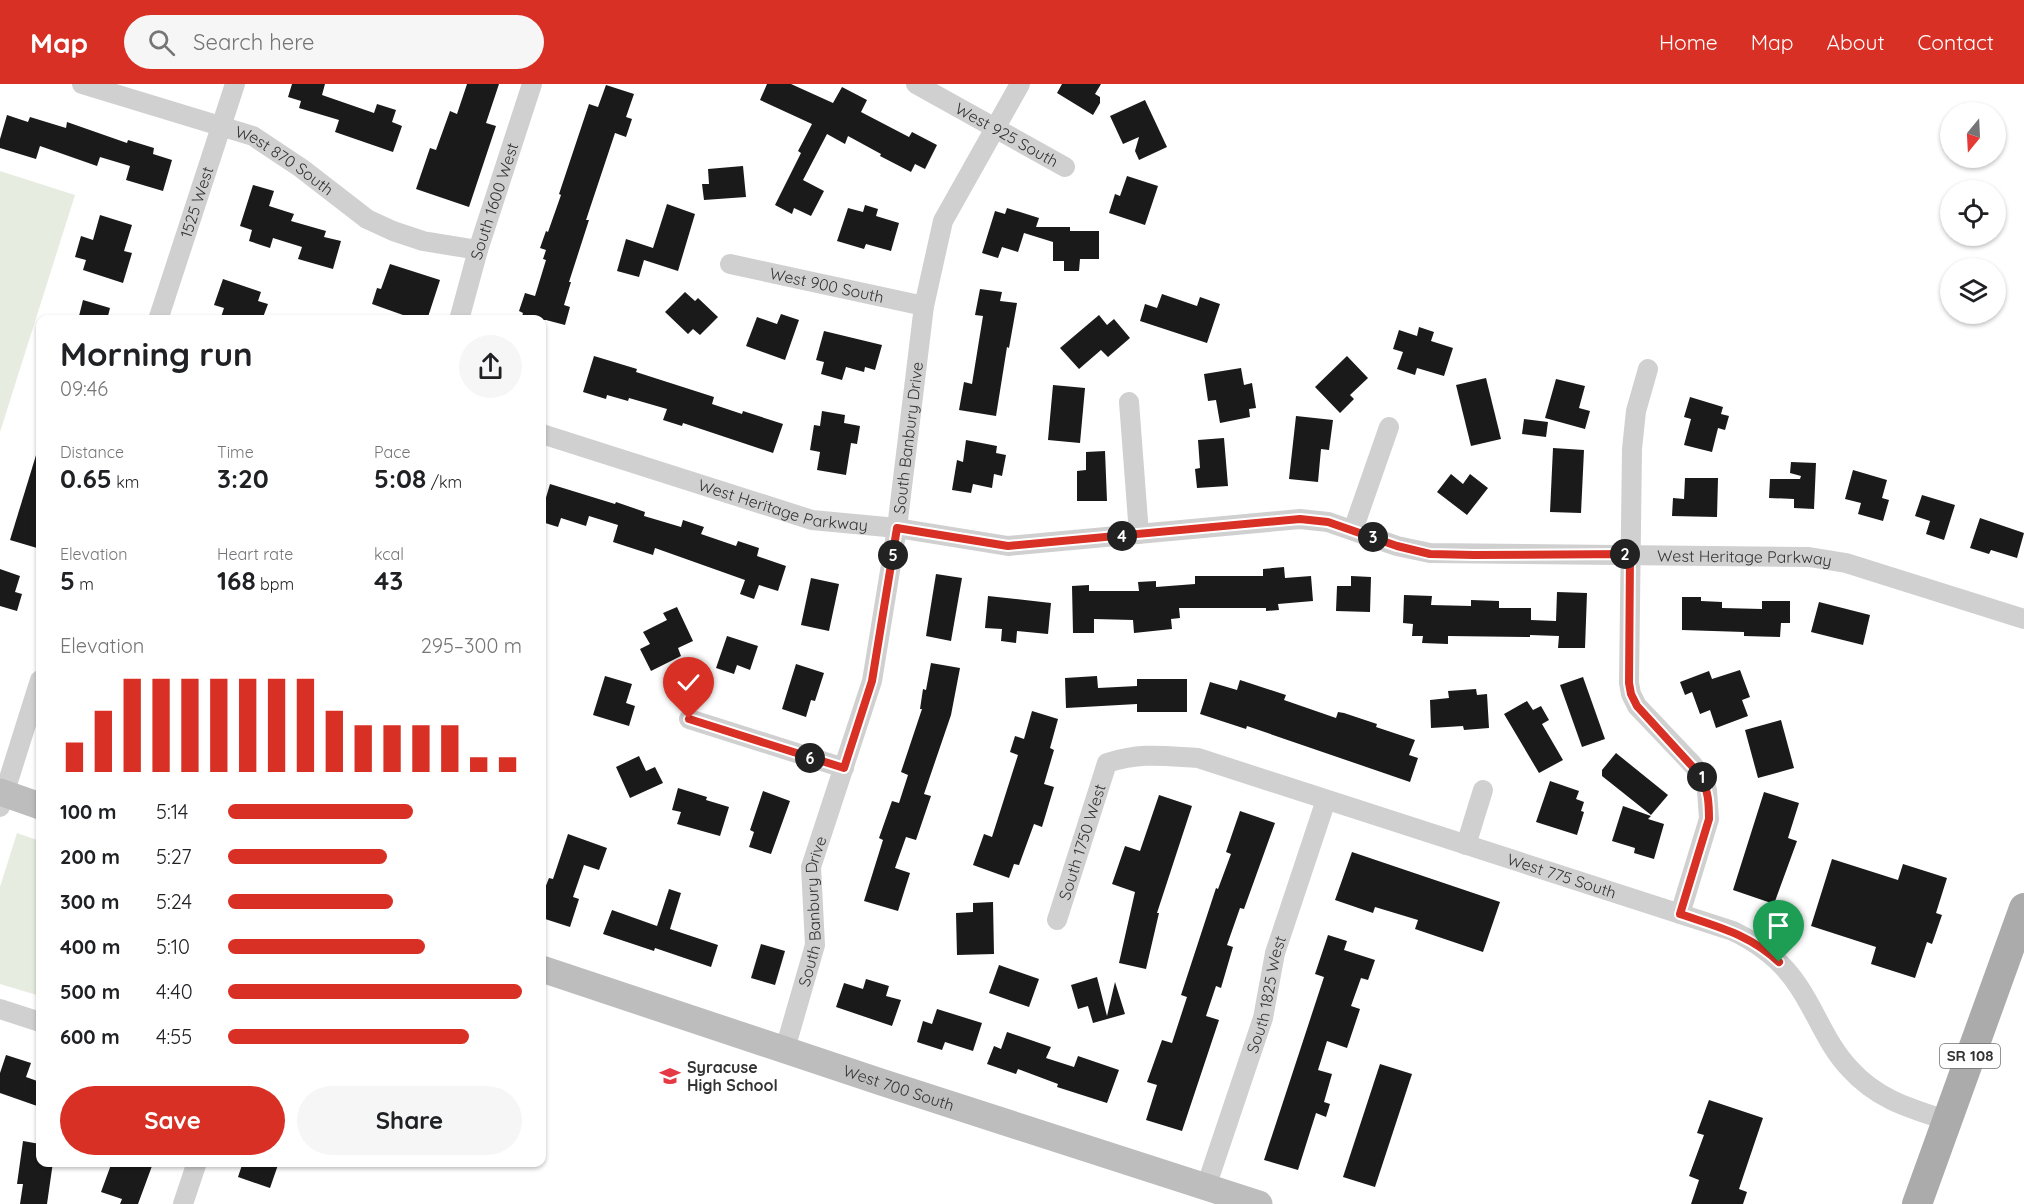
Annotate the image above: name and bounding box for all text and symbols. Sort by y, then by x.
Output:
search box [124,15,544,69]
text: Map [30,25,88,60]
icon: search [145,26,178,59]
text: Search here [193,28,315,56]
text: Home [1659,29,1718,55]
text: Map [1751,29,1794,55]
text: About [1827,29,1885,55]
text: Contact [1918,29,1994,55]
street label: West 925 South [952,98,1062,171]
north arrow [1940,102,2006,168]
map controls [1940,102,2006,324]
street label: West 870 South [233,121,338,200]
street label: South 1600 West [466,140,522,262]
street label: 1525 West [176,164,217,240]
button: locate [1940,180,2006,246]
button: layers [1940,258,2006,324]
street label: West 900 South [768,263,886,307]
text: Morning run [60,333,253,374]
button: share [459,335,522,398]
street label: South Banbury Drive [889,361,927,515]
text: 09:46 [60,376,108,401]
text: Distance [60,442,124,462]
text: Time [217,442,254,462]
text: Pace [374,442,410,462]
text: 0.65 [60,462,112,495]
text: 3:20 [217,462,269,495]
text: 5:08 [374,462,426,495]
text: km [112,472,139,492]
text: /km [426,472,462,492]
street label: West Heritage Parkway [696,474,869,535]
pin: 4 [1107,521,1137,551]
pin: 3 [1358,522,1388,552]
text: 4 [1117,526,1127,546]
text: 3 [1369,527,1377,547]
pin: 2 [1610,539,1640,569]
pin: 5 [878,540,908,570]
text: Elevation [60,544,127,564]
text: Heart rate [217,544,293,564]
text: kcal [374,544,404,564]
text: 2 [1620,544,1630,564]
text: 5 [888,545,898,565]
street label: West Heritage Parkway [1657,545,1833,571]
text: 5 [60,564,75,597]
text: 168 [217,564,256,597]
text: 43 [374,564,403,597]
text: m [75,574,94,594]
text: bpm [256,574,294,594]
text: Elevation [60,633,144,658]
text: 295–300 m [421,633,522,658]
pin [663,657,714,719]
icon: check [672,666,705,699]
pin: 6 [795,743,825,773]
text: 6 [806,748,814,768]
pin: 1 [1687,762,1717,792]
text: 1 [1699,767,1705,787]
street label: South 1750 West [1054,781,1110,902]
text: 100 m [60,799,116,824]
text: 5:14 [156,799,188,824]
street label: South Banbury Drive [794,833,831,989]
text: 200 m [60,844,120,869]
text: 5:27 [156,844,192,869]
street label: West 775 South [1505,849,1619,903]
text: 300 m [60,889,119,914]
text: 5:24 [156,889,192,914]
pin [1753,900,1804,962]
icon: arrive [1762,909,1795,942]
street label: South 1825 West [1242,933,1290,1056]
text: 400 m [60,934,120,959]
text: 5:10 [156,934,190,959]
text: 500 m [60,979,120,1004]
text: 4:40 [156,979,193,1004]
text: 600 m [60,1024,120,1049]
text: 4:55 [156,1024,192,1049]
road number: SR 108 [1940,1044,2000,1068]
place label: Syracuse High School [687,1057,778,1095]
street label: West 700 South [841,1060,957,1115]
school or university icon: Syracuse High School [658,1064,682,1088]
button: Save [60,1086,285,1155]
button: Share [297,1086,522,1155]

